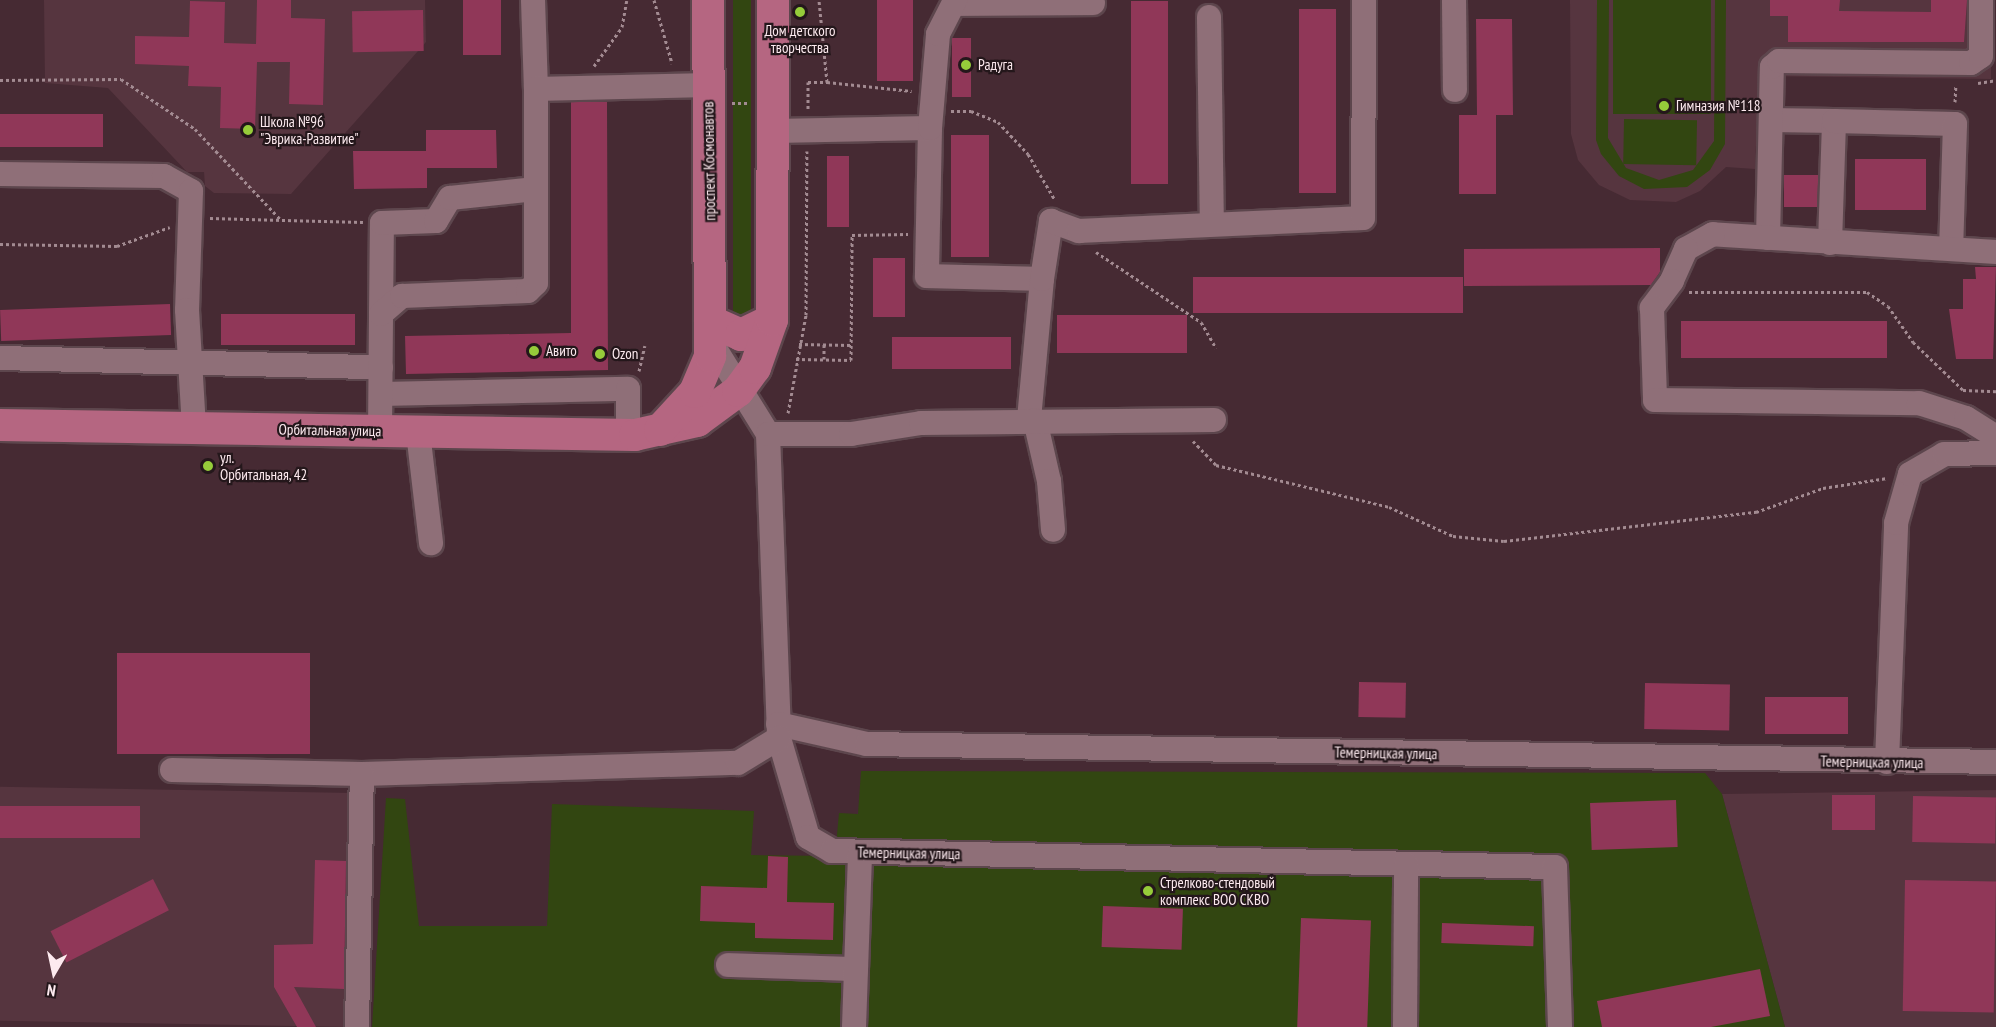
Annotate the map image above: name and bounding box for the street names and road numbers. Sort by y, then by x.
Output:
street label: проспект Космонавтов [699,101,719,221]
street label: Орбитальная улица [279,420,381,440]
street label: Темерницкая улица [1334,743,1438,763]
street label: Темерницкая улица [1820,752,1924,772]
street label: Темерницкая улица [857,843,961,863]

